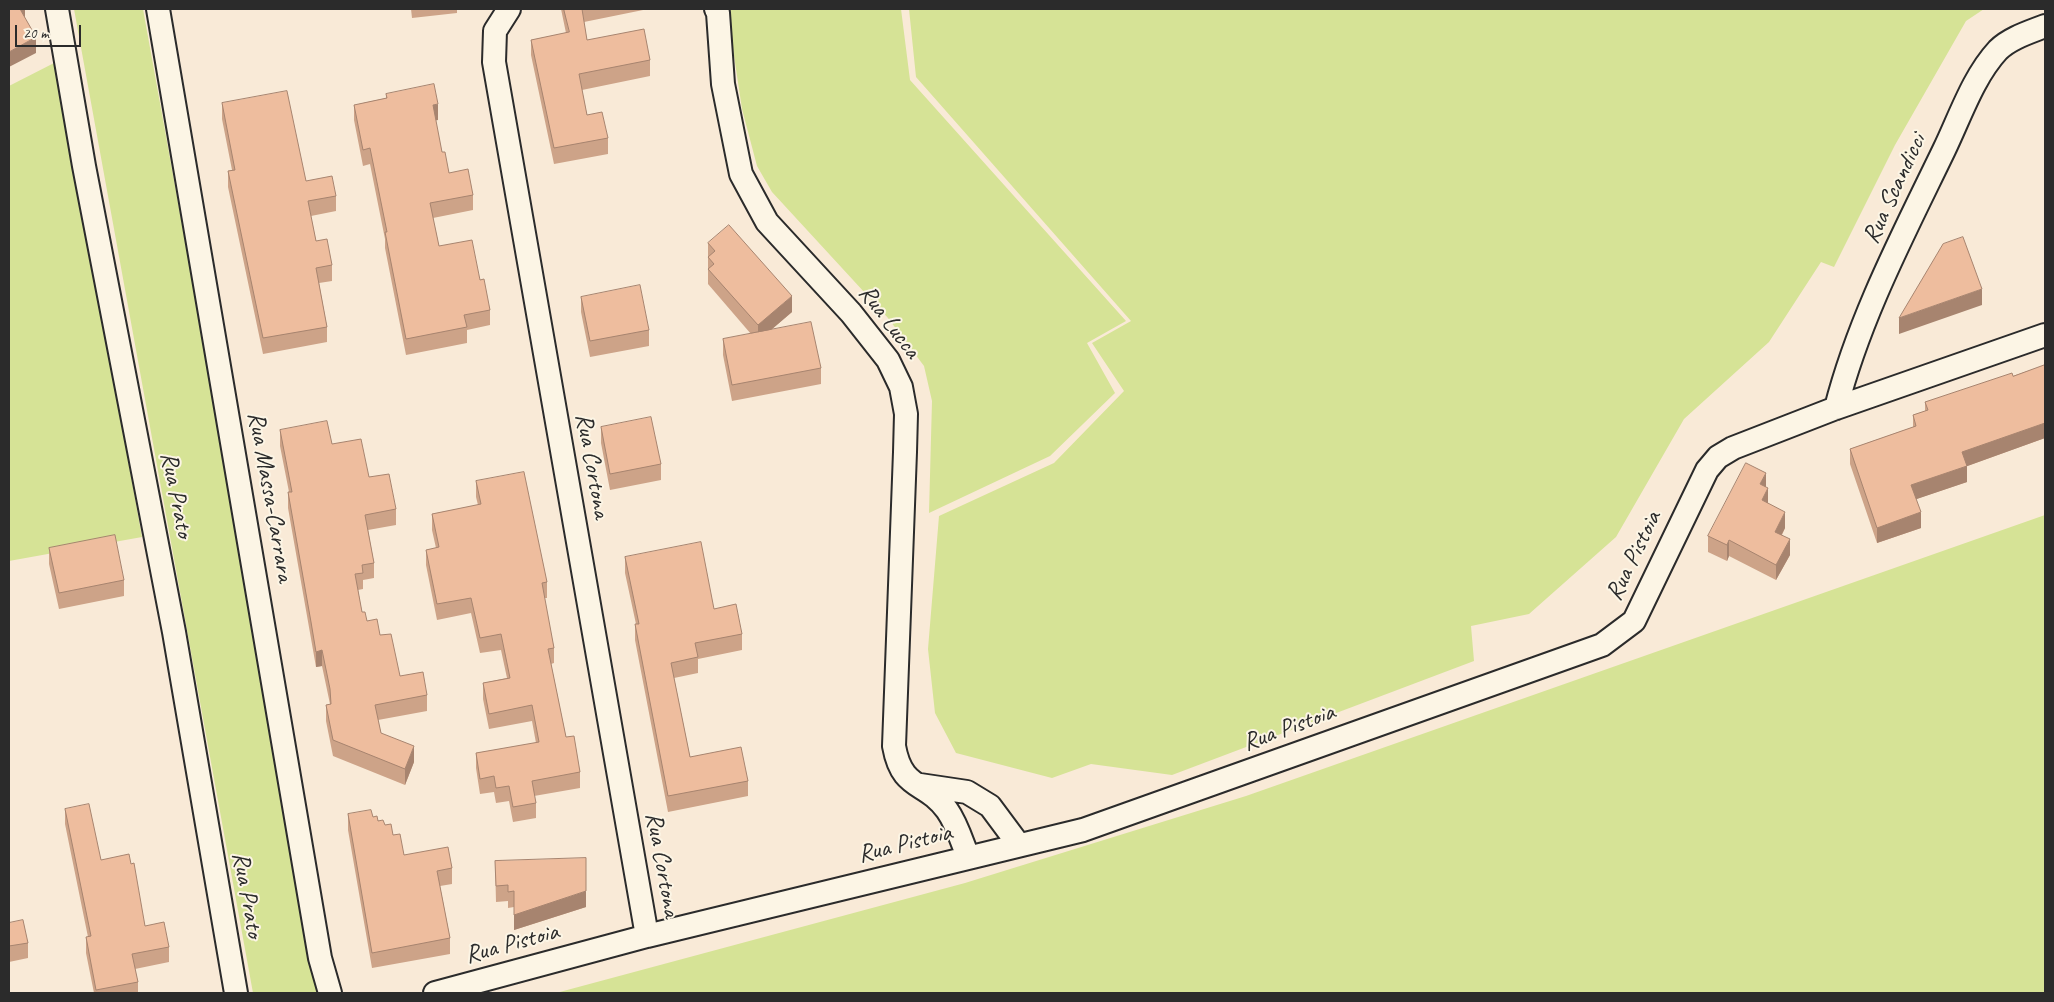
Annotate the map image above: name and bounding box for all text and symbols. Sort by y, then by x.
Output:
scale bar [18,15,84,47]
text: 20 m [23,24,49,43]
street label: Rua Scandicci [1857,129,1933,249]
street label: Rua Lucca [852,279,926,365]
street label: Rua Massa-Carrara [240,410,300,584]
street label: Rua Cortona [568,411,616,521]
street label: Rua Prato [153,450,199,540]
street label: Rua Pistoia [1600,506,1668,606]
street label: Rua Pistoia [1239,698,1339,758]
street label: Rua Cortona [638,810,686,920]
street label: Rua Pistoia [855,818,955,870]
street label: Rua Prato [225,850,269,940]
street label: Rua Pistoia [462,917,562,971]

